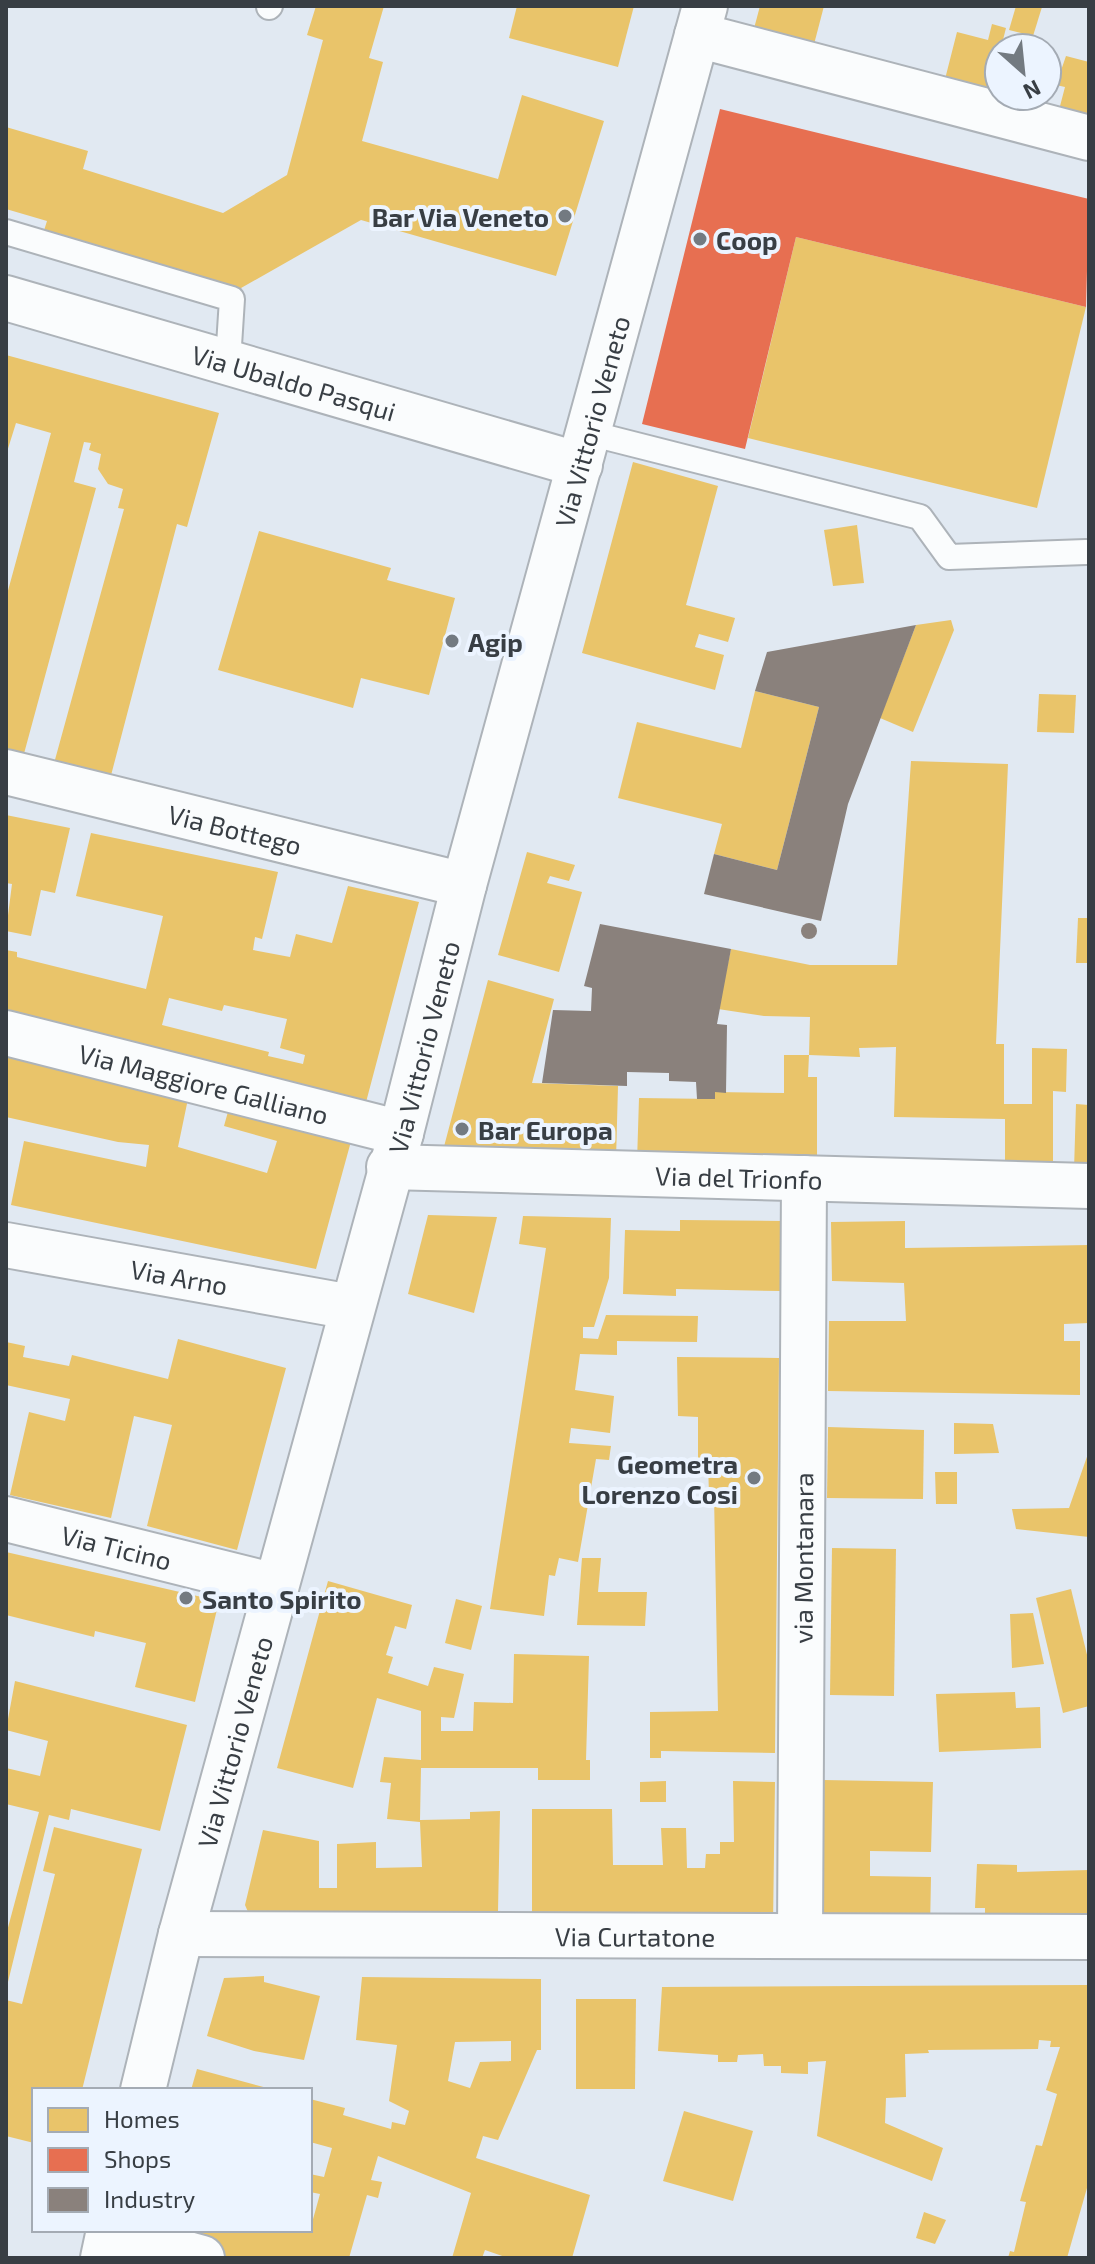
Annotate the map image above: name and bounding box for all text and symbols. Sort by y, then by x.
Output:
north arrow [983,32,1063,112]
text: N [1020,76,1046,106]
place label: Bar Via Veneto [372,201,549,232]
marker: Bar Via Veneto [556,207,574,225]
place label: Coop [716,224,778,255]
marker: Coop [691,230,709,248]
street label: Via Vittorio Veneto [547,312,635,530]
street label: Via Ubaldo Pasqui [188,337,400,426]
place label: Agip [468,626,523,657]
marker: Agip [443,632,461,650]
street label: Via Bottego [165,797,305,860]
street label: Via Vittorio Veneto [381,937,465,1157]
street label: Via Maggiore Galliano [76,1037,332,1130]
place label: Bar Europa [478,1114,613,1145]
marker: Bar Europa [453,1120,471,1138]
street label: Via del Trionfo [655,1159,823,1194]
street label: Via Arno [128,1252,230,1300]
place label: Geometra Lorenzo Cosi [581,1448,738,1509]
marker: Geometra Lorenzo Cosi [745,1469,763,1487]
street label: via Montanara [786,1472,818,1644]
street label: Via Ticino [58,1518,175,1575]
place label: Santo Spirito [202,1583,362,1614]
marker: Santo Spirito [177,1589,195,1607]
street label: Via Vittorio Veneto [190,1632,278,1851]
street label: Via Curtatone [555,1920,715,1951]
legend [32,2088,312,2232]
text: Homes [104,2104,180,2133]
text: Shops [104,2144,171,2173]
text: Industry [104,2184,196,2213]

